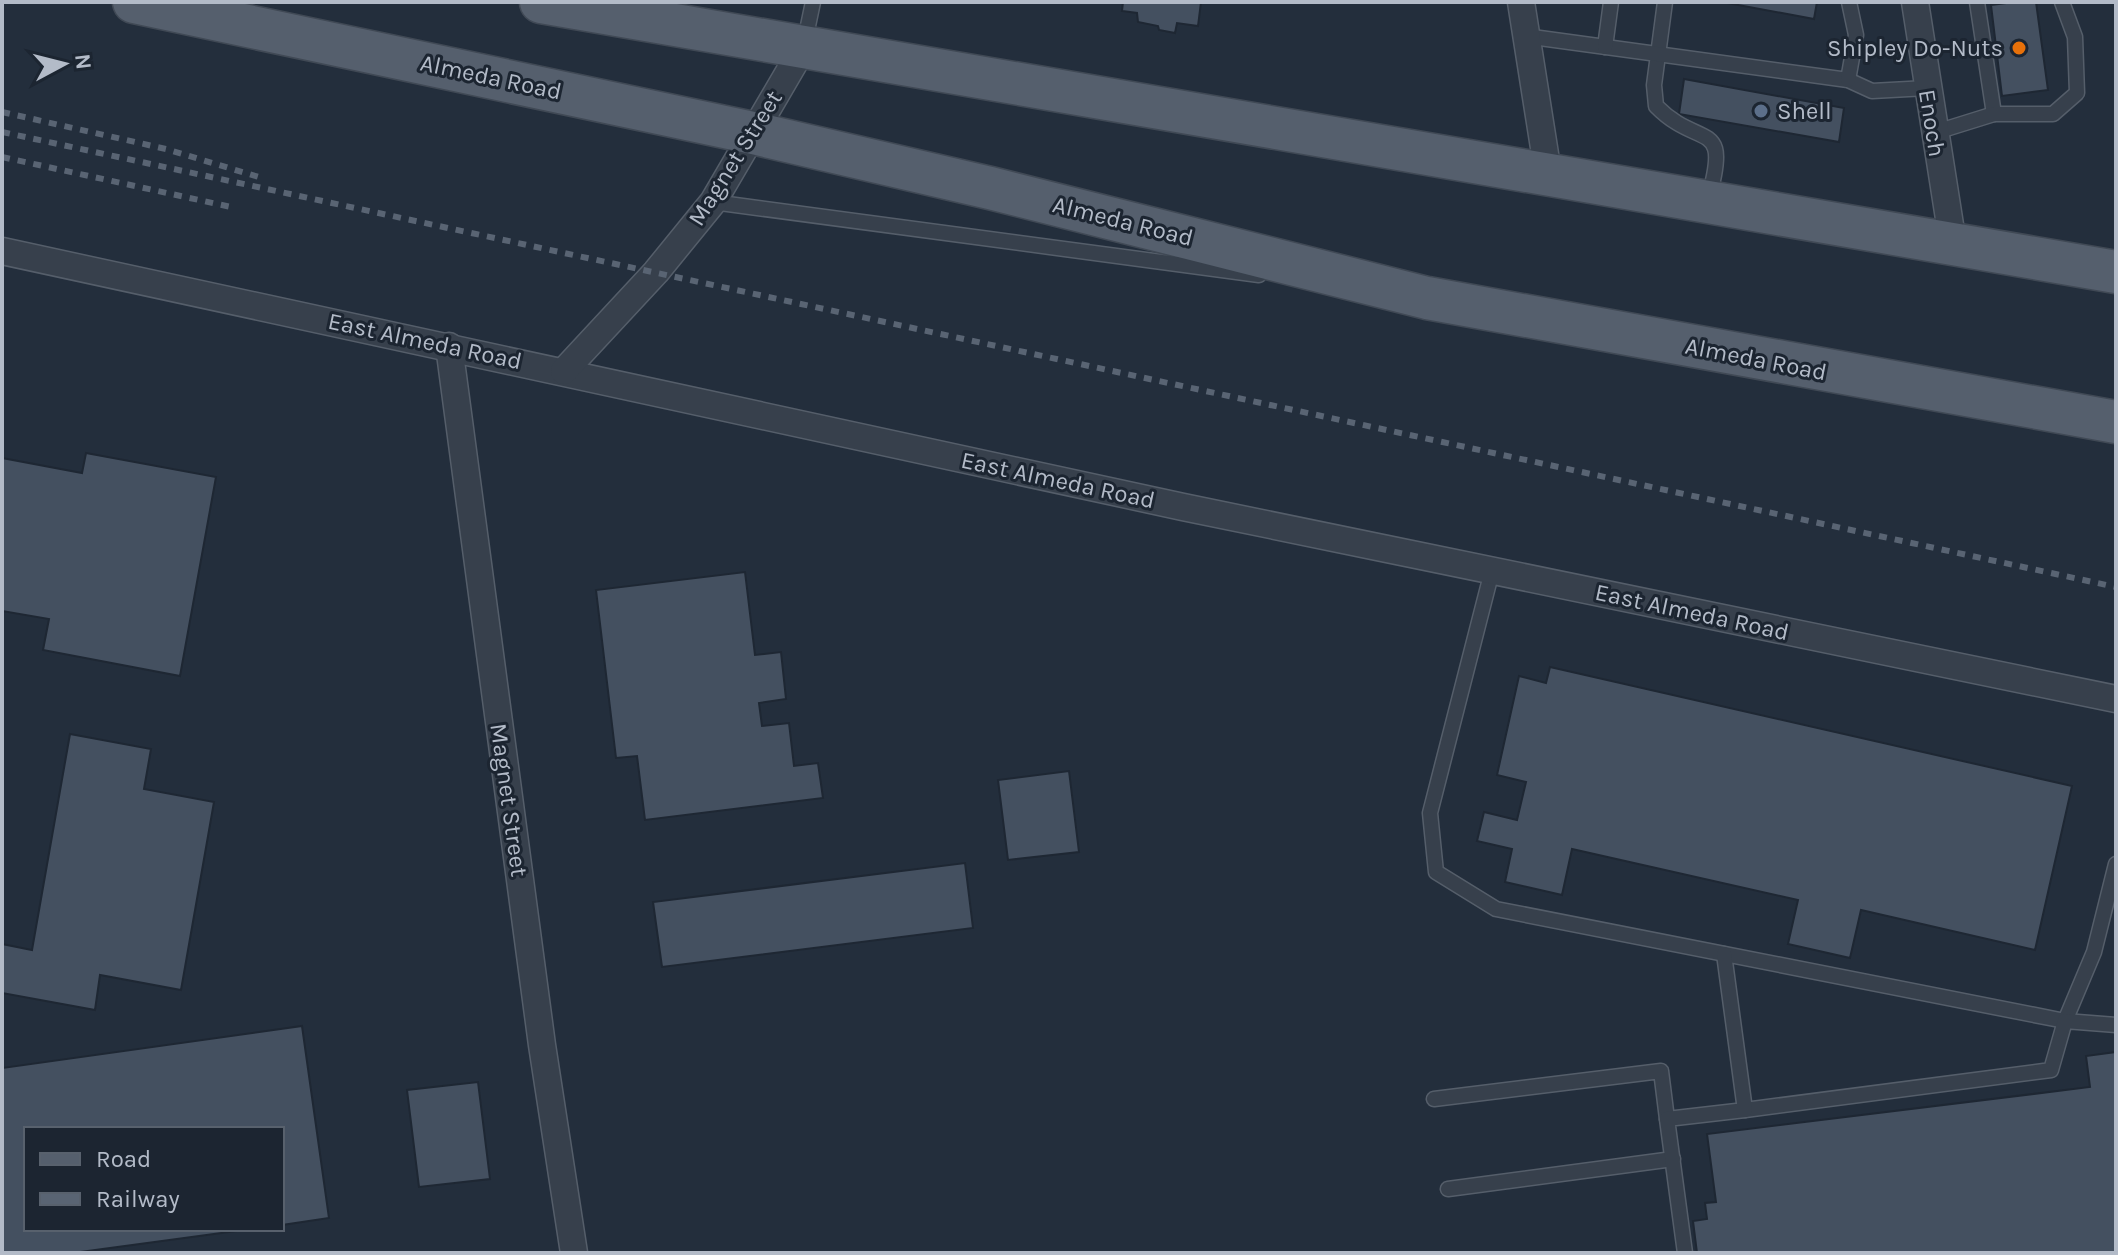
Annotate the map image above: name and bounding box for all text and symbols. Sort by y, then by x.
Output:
north arrow [24,24,104,104]
place label: Shipley Do-Nuts [1827,34,2003,62]
marker: Shipley Do-Nuts [2010,39,2028,57]
street label: Almeda Road [418,48,564,106]
text: N [69,52,97,71]
street label: Magnet Street [682,85,788,231]
street label: Enoch [1913,87,1951,159]
place label: Shell [1777,97,1832,125]
marker: Shell [1752,102,1770,120]
street label: Almeda Road [1050,190,1196,252]
street label: East Almeda Road [325,307,525,375]
street label: Almeda Road [1683,332,1829,386]
street label: East Almeda Road [958,446,1158,514]
street label: East Almeda Road [1592,578,1792,646]
street label: Magnet Street [484,722,534,878]
legend [24,1127,284,1231]
text: Road [96,1145,151,1173]
text: Railway [96,1185,180,1213]

